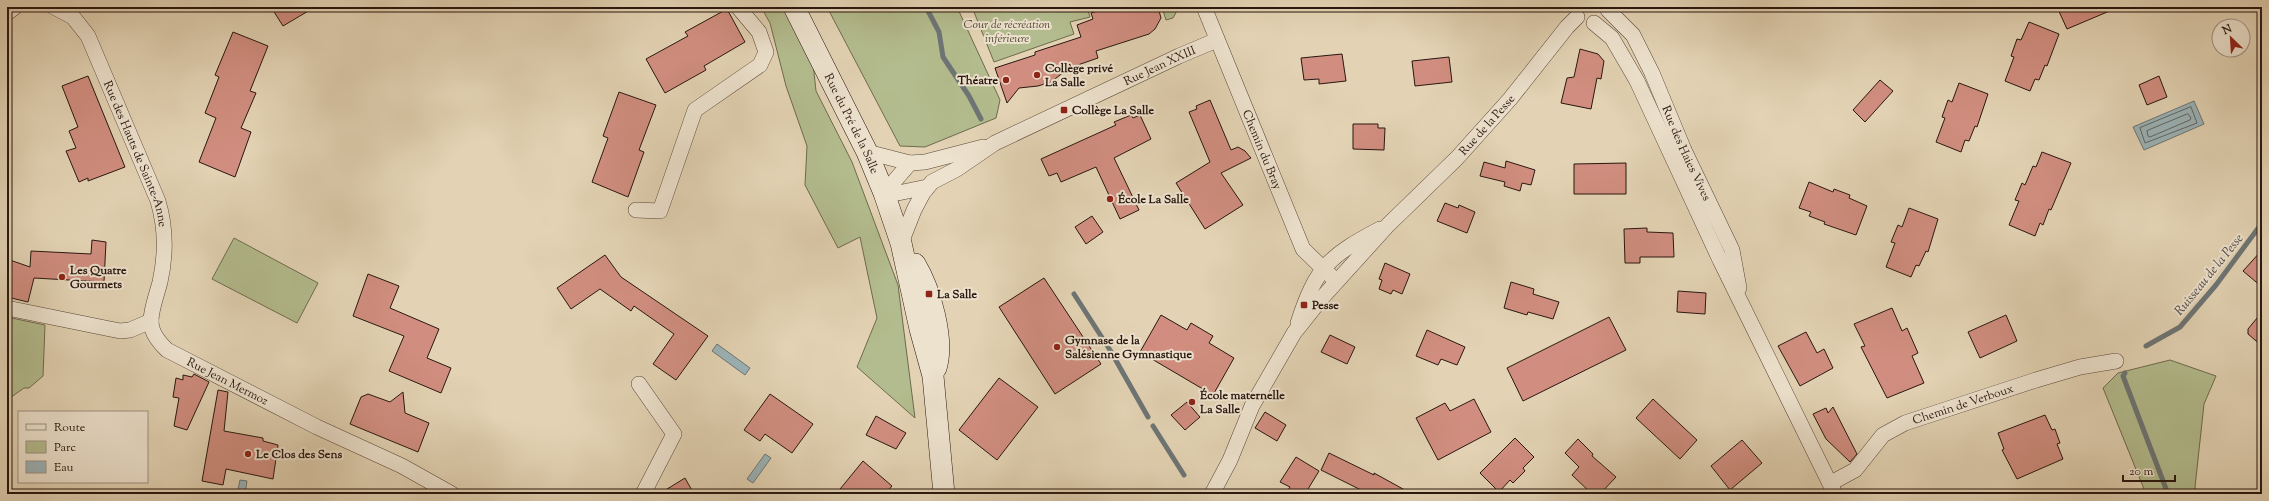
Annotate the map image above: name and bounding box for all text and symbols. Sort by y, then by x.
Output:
park label: Cour de récréation inférieure [964,16,1051,48]
north arrow [2211,18,2251,58]
text: N [2219,21,2235,39]
street label: Rue Jean XXIII [1121,42,1199,91]
place label: Collège privé La Salle [1044,60,1113,92]
street label: Rue du Pré de la Salle [819,70,883,177]
marker: Collège privé La Salle [1032,70,1042,80]
place label: Théatre [956,72,998,90]
marker: Théatre [1001,75,1011,85]
street label: Rue des Hauts de Sainte-Anne [98,78,171,229]
street label: Rue de la Pesse [1455,91,1520,160]
place label: Collège La Salle [1072,102,1155,120]
street label: Rue des Haies Vives [1656,103,1715,204]
marker: Collège La Salle [1059,105,1069,115]
street label: Chemin du Bray [1237,107,1286,193]
place label: École La Salle [1117,191,1189,209]
marker: École La Salle [1105,194,1115,204]
water label: Ruisseau de la Pesse [2171,231,2248,320]
place label: Les Quatre Gourmets [69,262,127,294]
marker: Les Quatre Gourmets [57,272,67,282]
place label: La Salle [936,286,978,304]
marker: La Salle [924,289,934,299]
place label: Pesse [1311,297,1339,315]
marker: Pesse [1299,300,1309,310]
place label: Gymnase de la Salésienne Gymnastique [1065,332,1192,364]
marker: Gymnase de la Salésienne Gymnastique [1052,342,1062,352]
street label: Rue Jean Mermoz [183,354,271,411]
street label: Chemin de Verboux [1910,380,2016,430]
place label: École maternelle La Salle [1199,387,1285,419]
marker: École maternelle La Salle [1187,397,1197,407]
legend [18,411,148,483]
text: Route [54,419,86,437]
text: Parc [54,439,76,457]
place label: Le Clos des Sens [255,446,342,464]
marker: Le Clos des Sens [243,449,253,459]
scale bar [2123,457,2175,483]
text: Eau [54,459,74,477]
text: 20 m [2129,463,2154,481]

